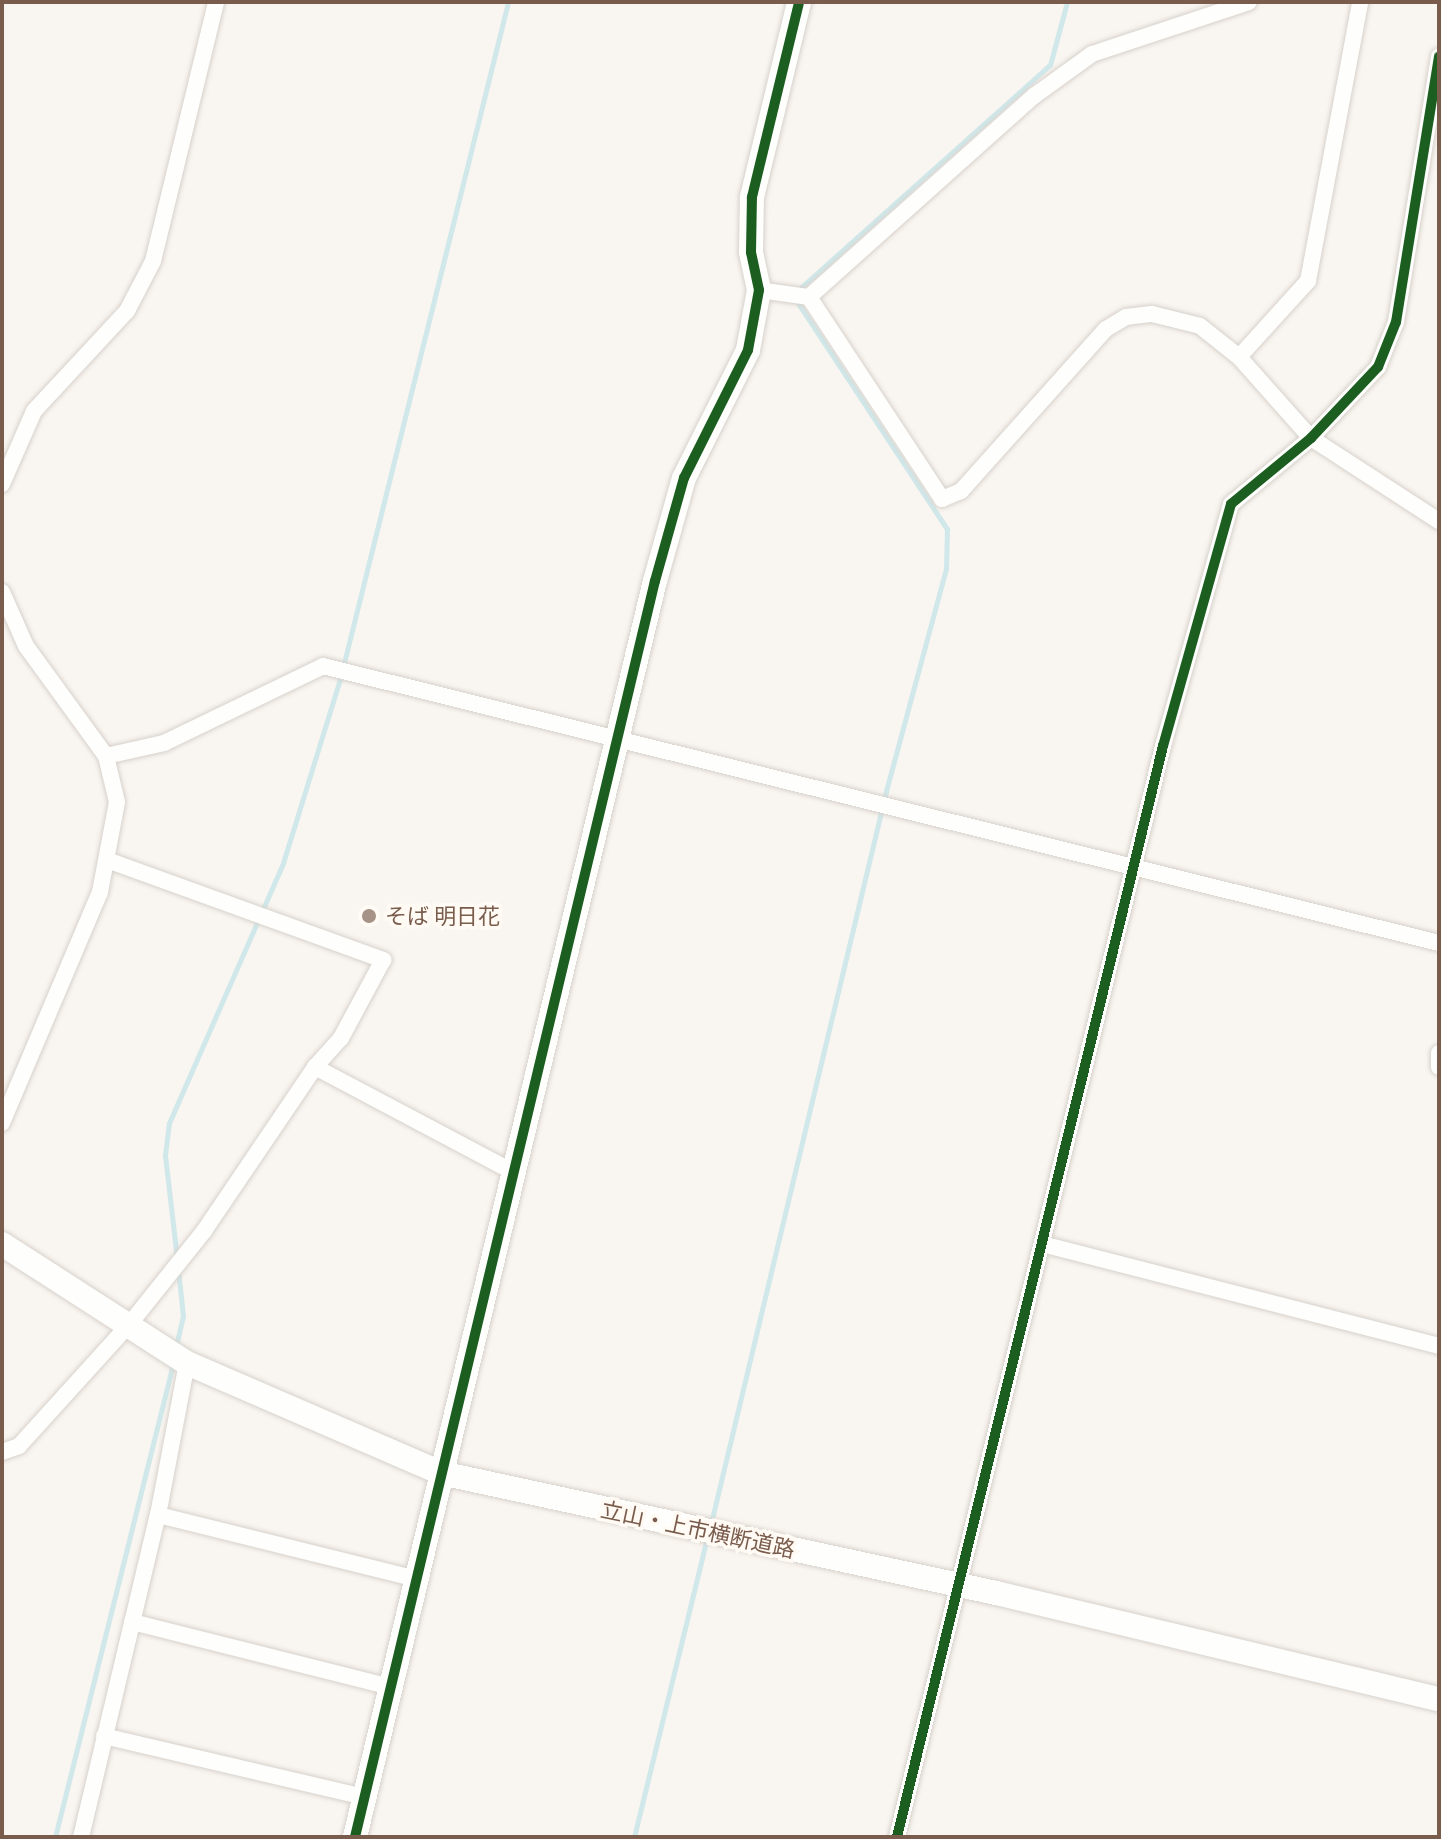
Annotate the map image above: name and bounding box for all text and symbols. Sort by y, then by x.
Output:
place label: そば 明日花 [385,903,500,929]
marker: そば 明日花 [360,907,378,925]
street label: 立山・上市横断道路 [598,1496,798,1562]

